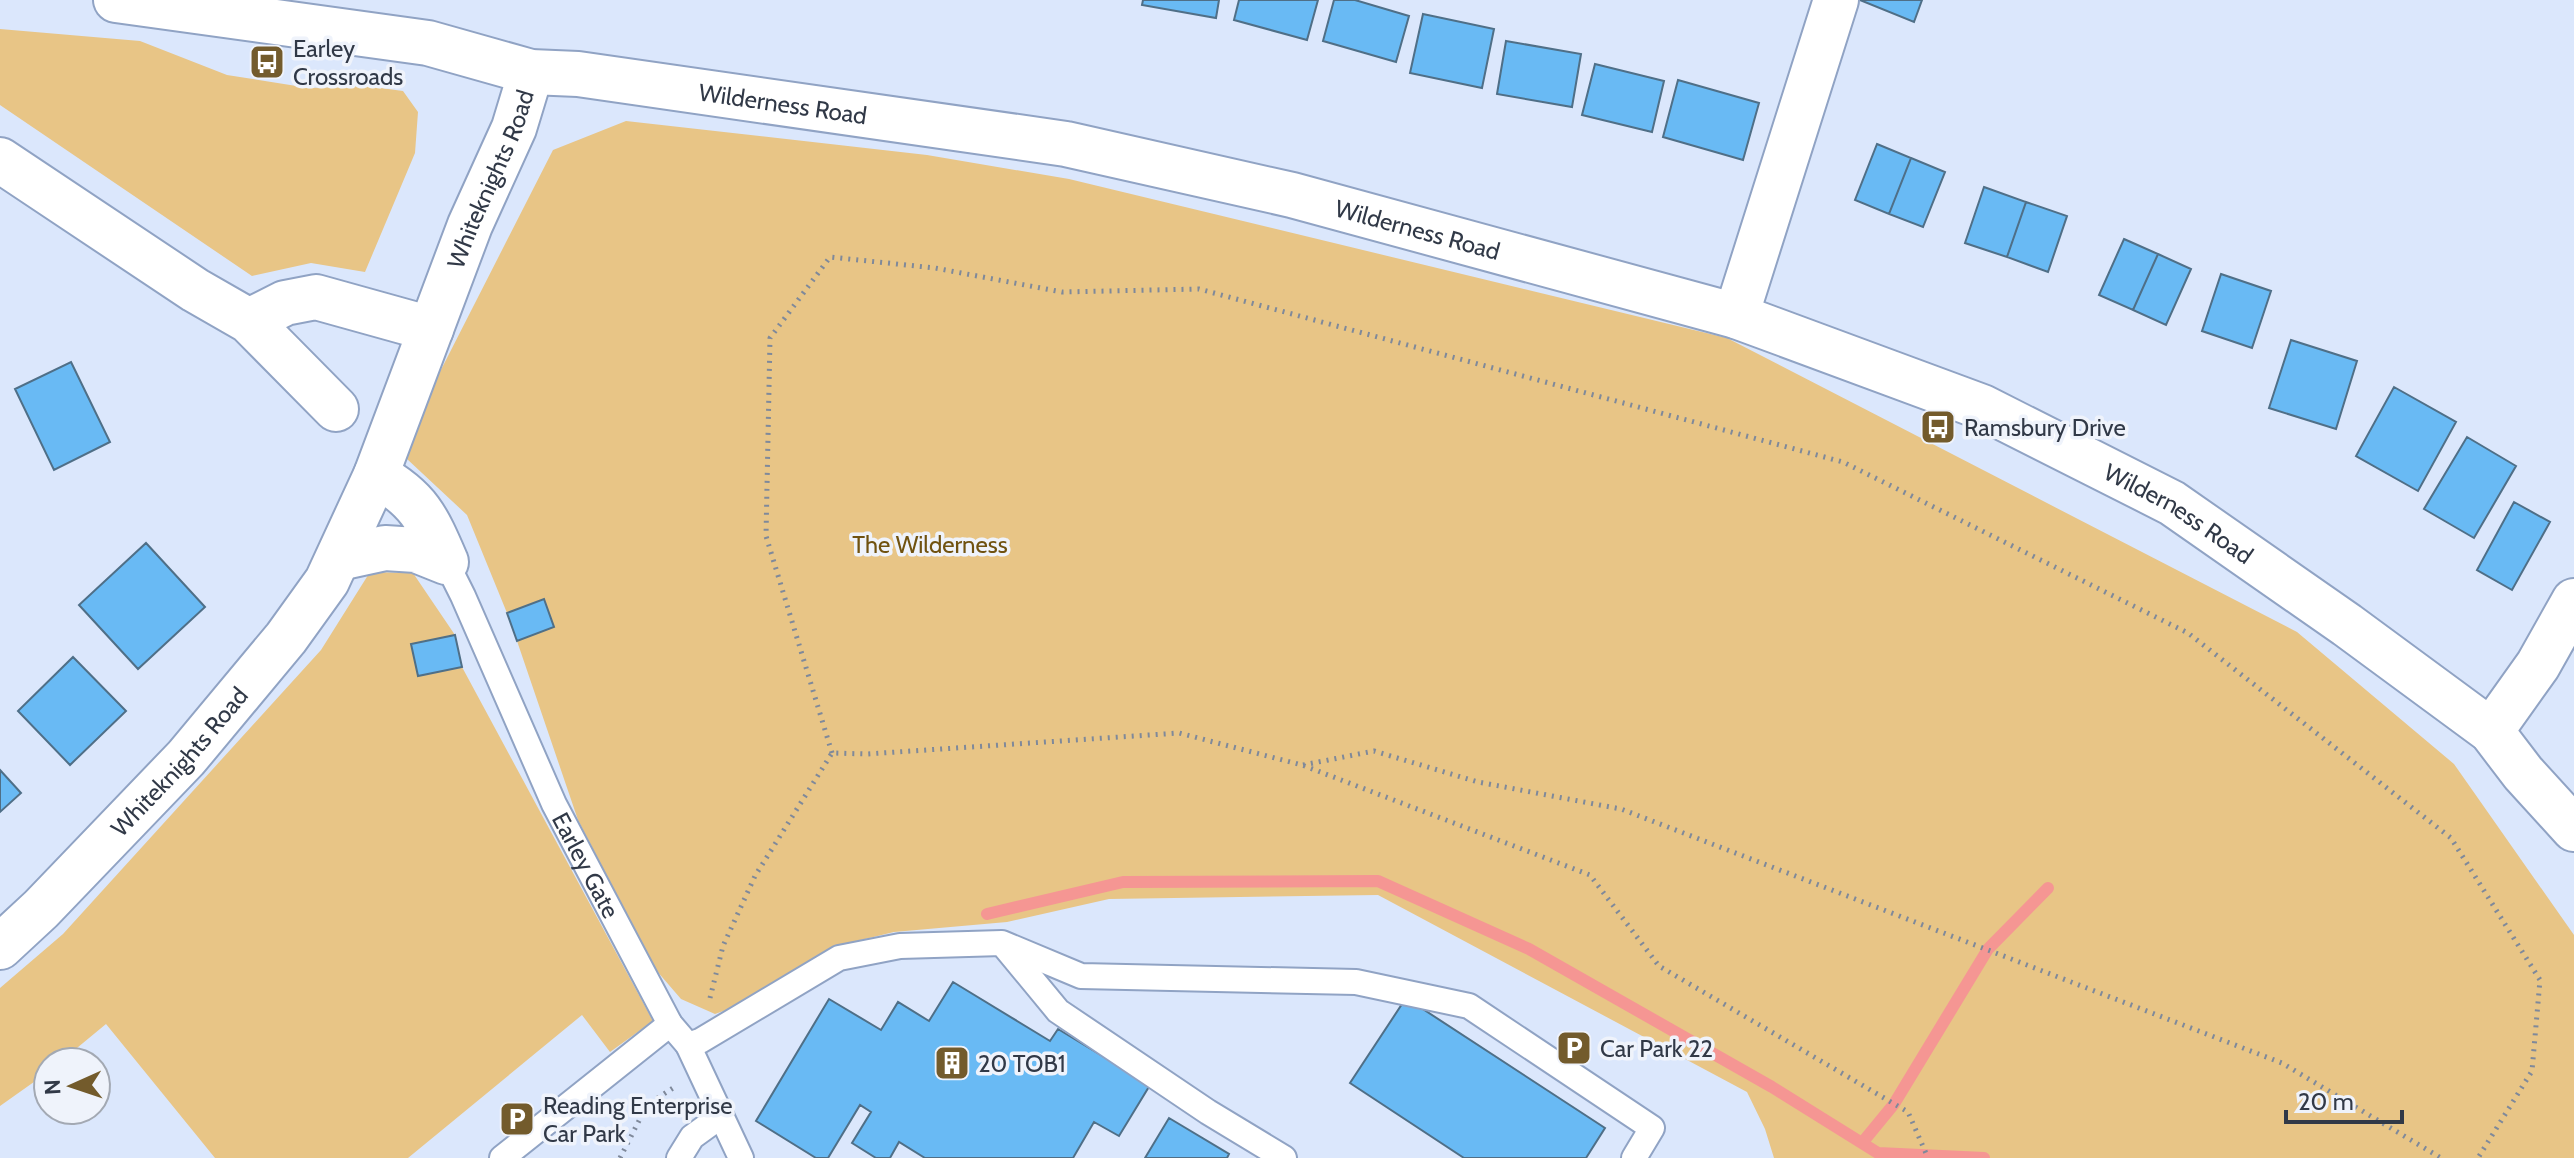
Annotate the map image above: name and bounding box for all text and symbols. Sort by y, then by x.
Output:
place label: Earley Crossroads [293,34,403,91]
bus stop icon: Earley Crossroads [248,43,286,81]
street label: Wilderness Road [697,77,869,130]
street label: Whiteknights Road [441,86,539,272]
street label: Wilderness Road [1332,193,1503,266]
bus stop icon: Ramsbury Drive [1919,408,1957,446]
place label: Ramsbury Drive [1964,413,2126,442]
street label: Wilderness Road [2100,457,2259,570]
park label: The Wilderness [852,530,1008,559]
street label: Whiteknights Road [104,681,254,842]
street label: Earley Gate [546,807,626,923]
parking icon: Car Park 22 [1555,1029,1593,1067]
place label: Car Park 22 [1600,1034,1713,1063]
building icon: 20 TOB1 [933,1044,971,1082]
north arrow [32,1046,112,1126]
place label: 20 TOB1 [978,1049,1066,1078]
scale bar [2286,1074,2402,1124]
text: N [39,1079,66,1095]
text: 20 m [2298,1087,2354,1116]
place label: Reading Enterprise Car Park [543,1091,732,1148]
parking icon: Reading Enterprise Car Park [498,1100,536,1138]

